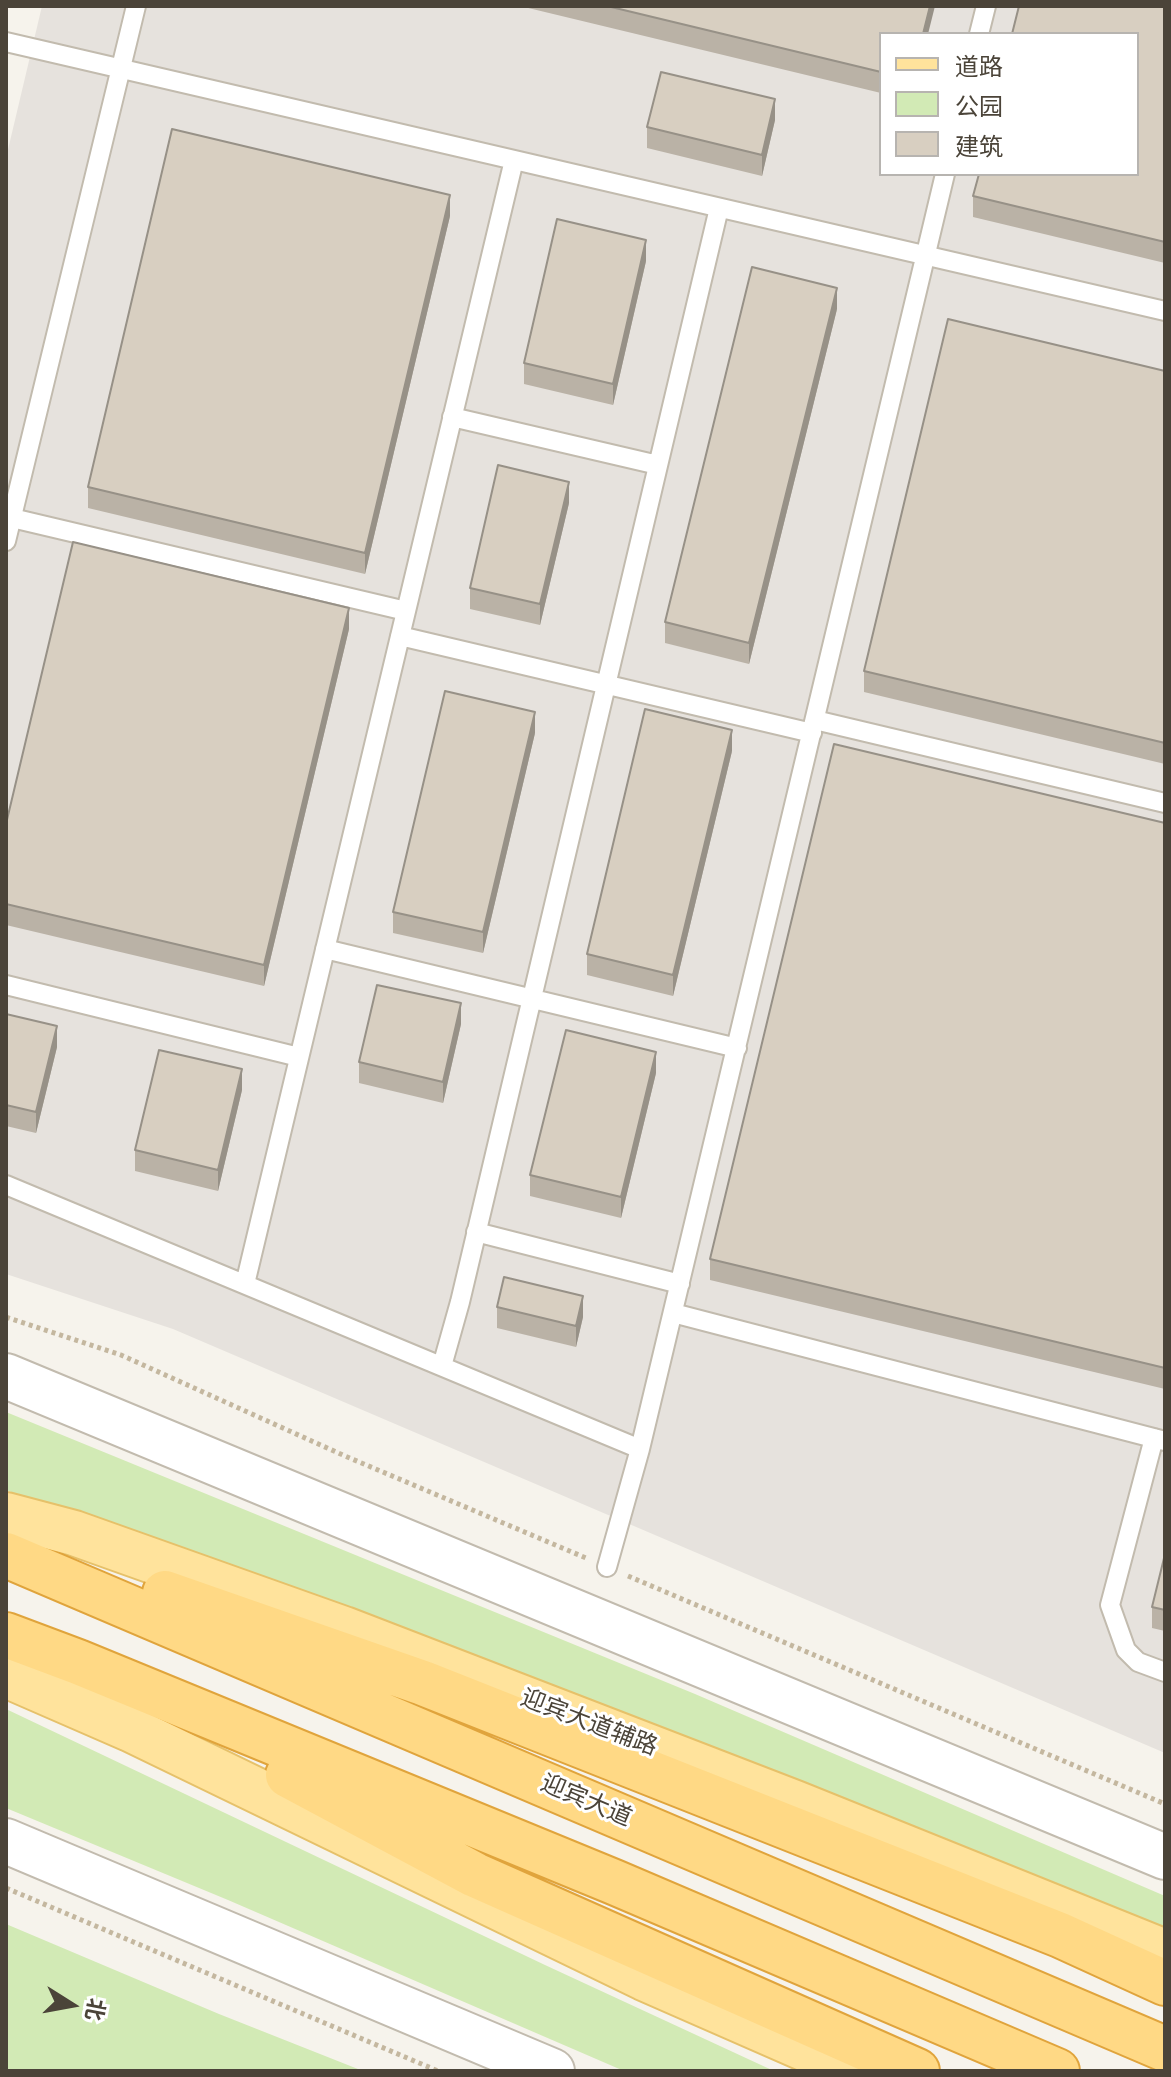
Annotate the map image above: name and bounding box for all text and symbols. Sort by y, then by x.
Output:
legend [879,32,1139,176]
text: 道路 [955,51,1003,82]
text: 公园 [955,91,1003,122]
text: 建筑 [955,131,1003,162]
street label: 迎宾大道辅路 [517,1684,661,1762]
street label: 迎宾大道 [536,1769,636,1833]
north arrow [32,1965,112,2045]
text: 北 [80,1996,111,2023]

